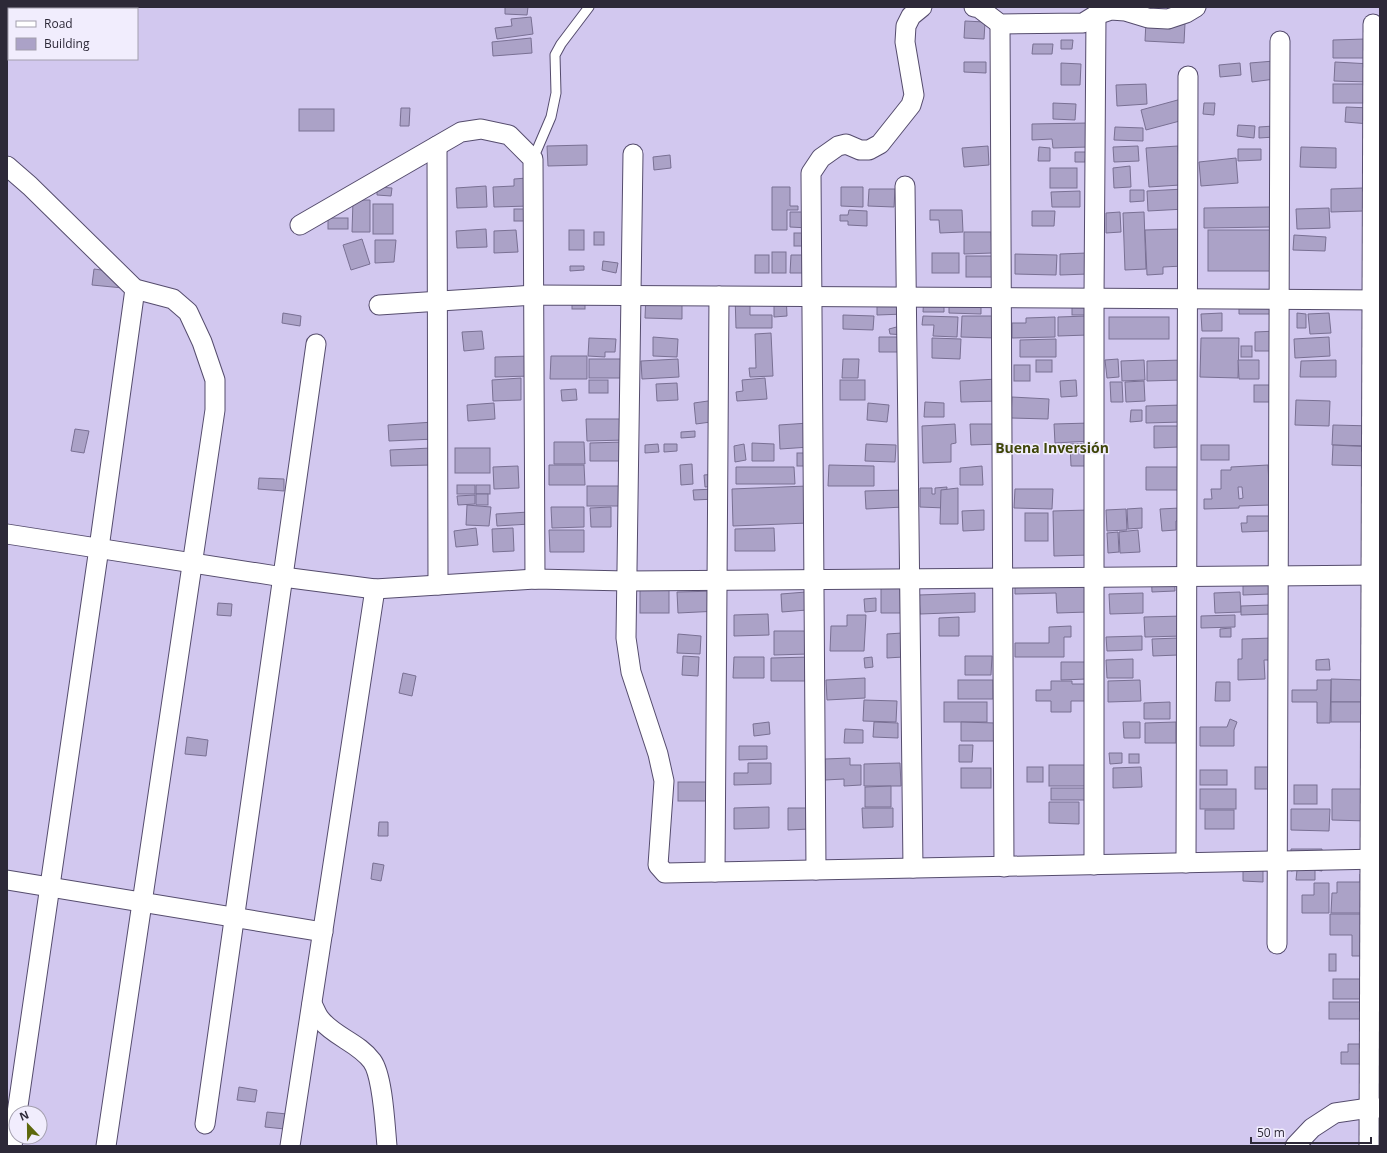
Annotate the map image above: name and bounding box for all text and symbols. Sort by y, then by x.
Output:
legend [8,8,138,60]
text: Road [44,15,73,32]
text: Building [44,35,90,52]
district label: Buena Inversión [995,438,1109,457]
north arrow [8,1105,48,1145]
text: N [17,1107,31,1124]
scale bar [1251,1119,1371,1145]
text: 50 m [1257,1124,1285,1141]

